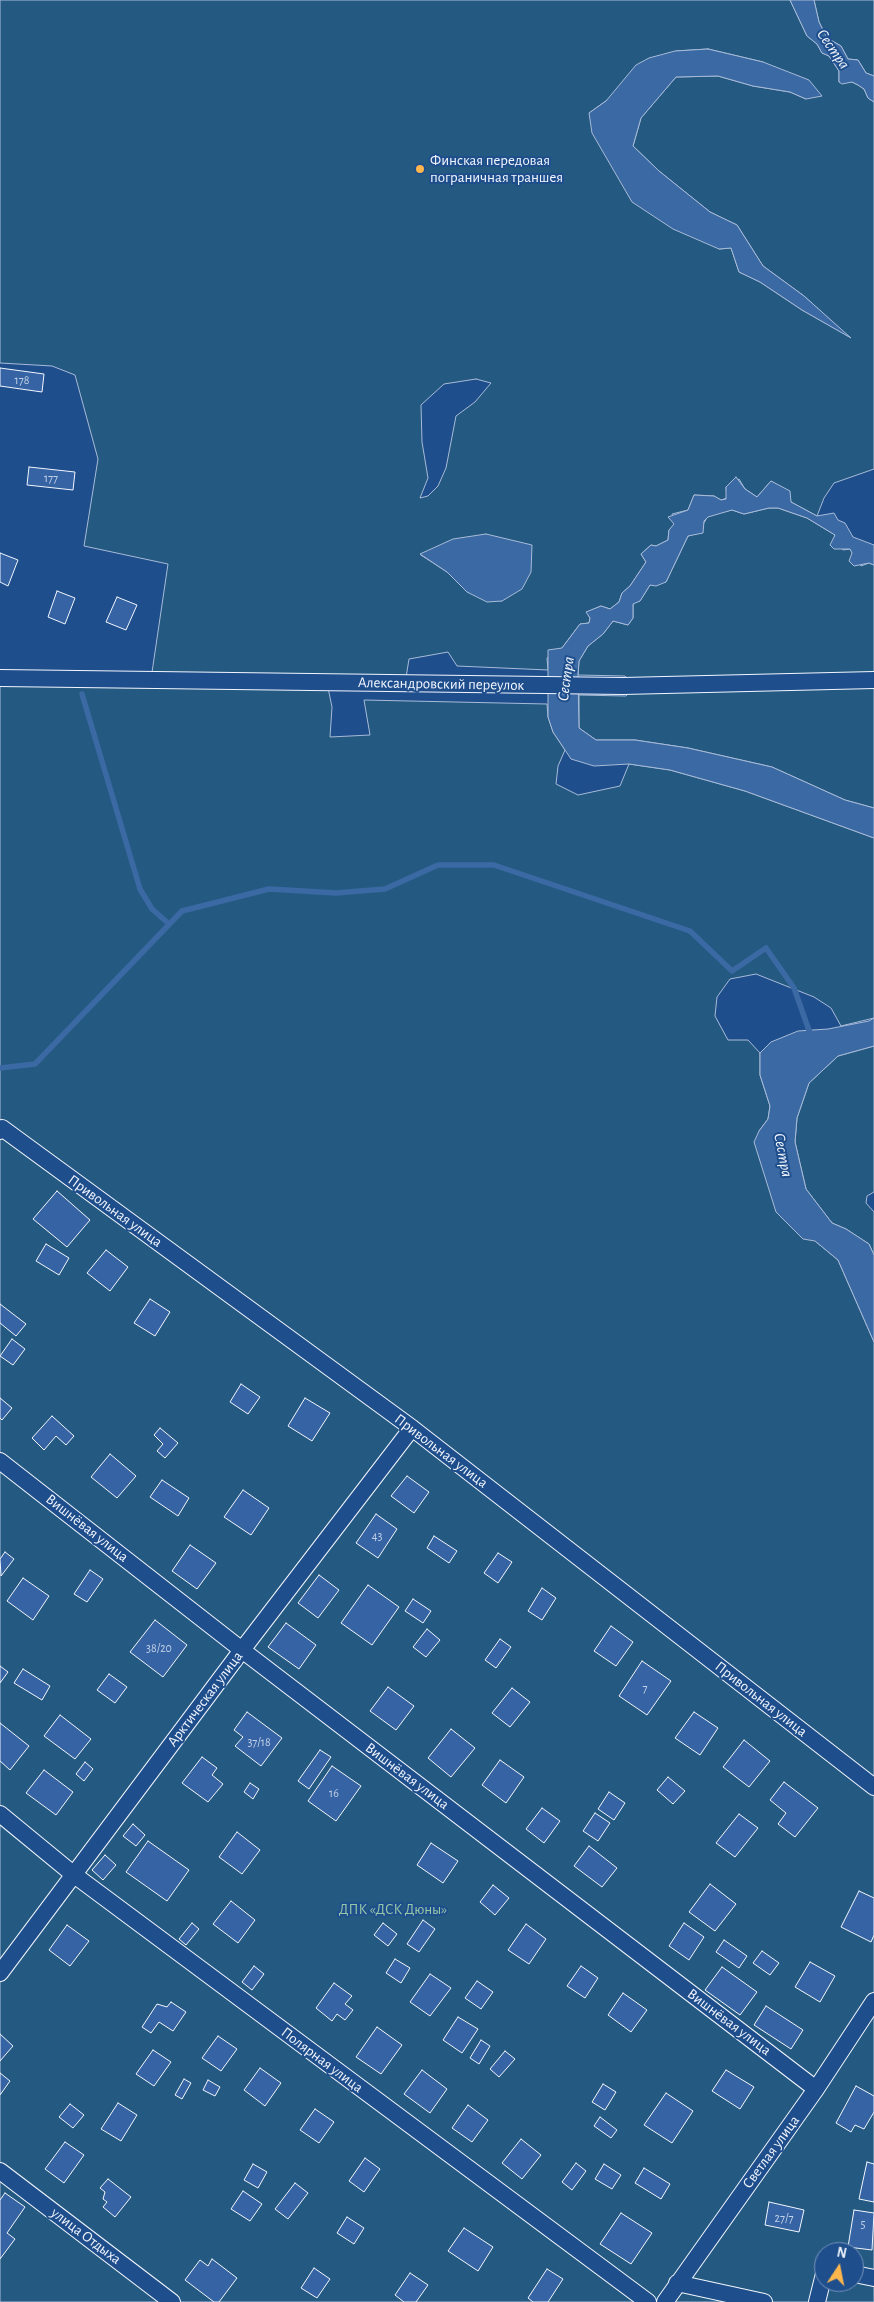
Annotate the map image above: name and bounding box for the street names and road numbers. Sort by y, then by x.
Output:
street label: Александровский переулок [358,674,524,694]
street label: Привольная улица [64,1171,166,1251]
street label: Привольная улица [391,1410,491,1492]
street label: Вишнёвая улица [42,1490,132,1566]
street label: Арктическая улица [163,1648,247,1750]
street label: Привольная улица [711,1657,811,1741]
street label: Вишнёвая улица [362,1739,452,1813]
street label: Вишнёвая улица [684,1985,774,2059]
street label: Полярная улица [277,2023,367,2097]
street label: Светлая улица [738,2112,804,2192]
street label: улица Отдыха [47,2204,125,2268]

